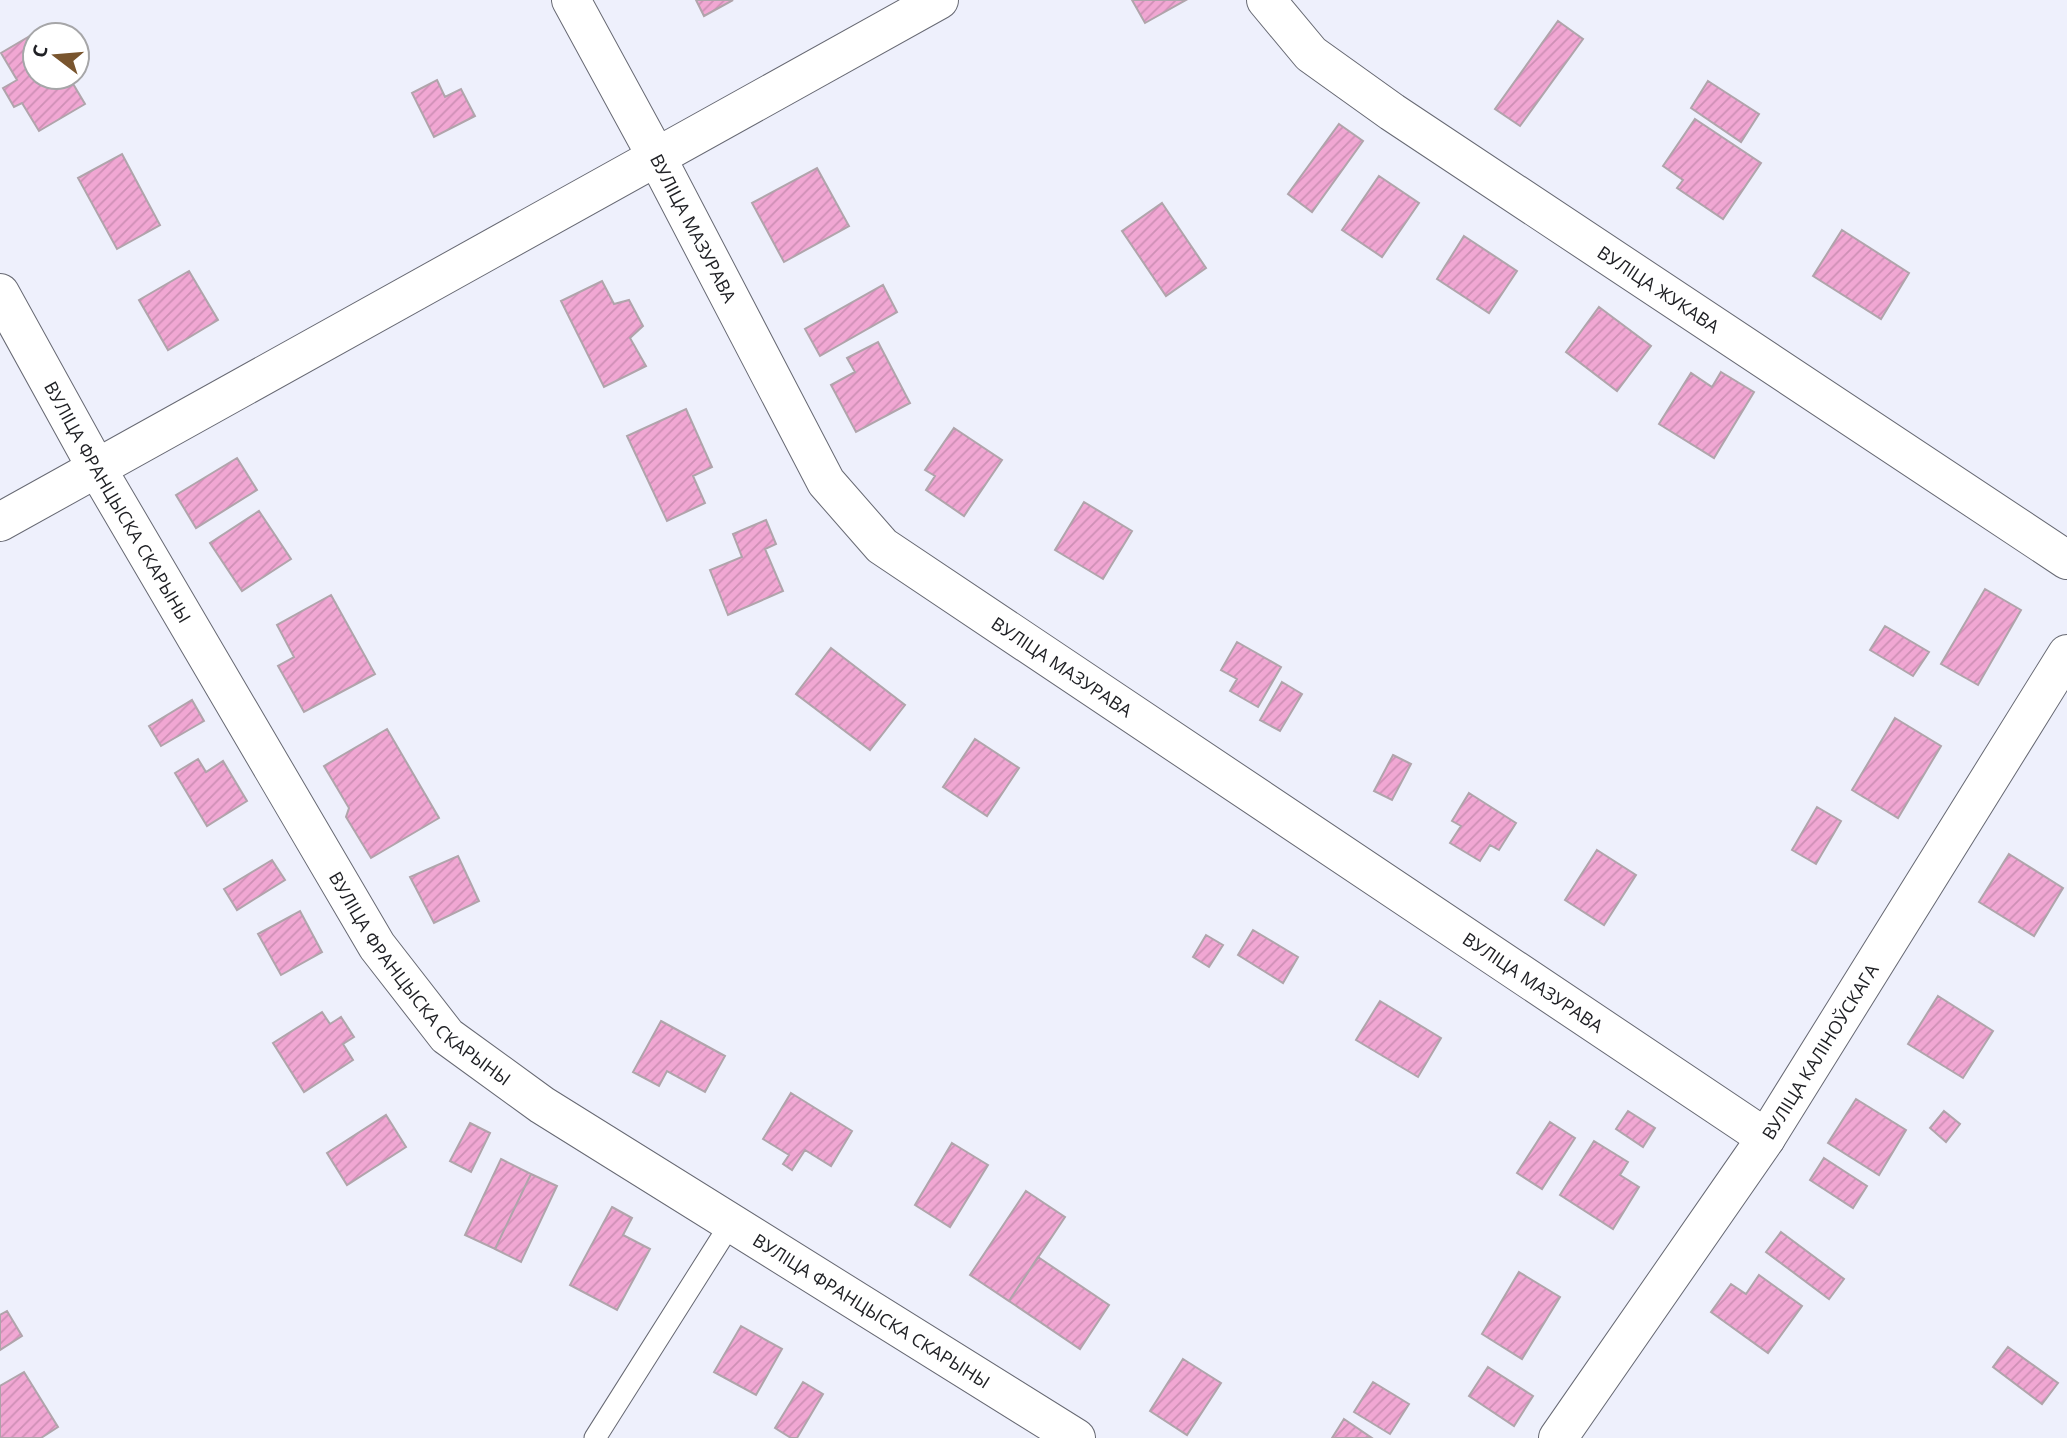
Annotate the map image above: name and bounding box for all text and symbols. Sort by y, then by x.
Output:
north arrow [21,21,91,91]
text: С [25,42,54,61]
street label: ВУЛІЦА МАЗУРАВА [645,150,743,307]
street label: ВУЛІЦА ЖУКАВА [1593,240,1725,338]
street label: ВУЛІЦА ФРАНЦЫСКА СКАРЫНЫ [39,377,197,627]
street label: ВУЛІЦА МАЗУРАВА [987,611,1137,723]
street label: ВУЛІЦА ФРАНЦЫСКА СКАРЫНЫ [324,867,516,1091]
street label: ВУЛІЦА МАЗУРАВА [1458,926,1609,1038]
street label: ВУЛІЦА КАЛІНОЎСКАГА [1756,958,1884,1144]
street label: ВУЛІЦА ФРАНЦЫСКА СКАРЫНЫ [749,1228,995,1394]

